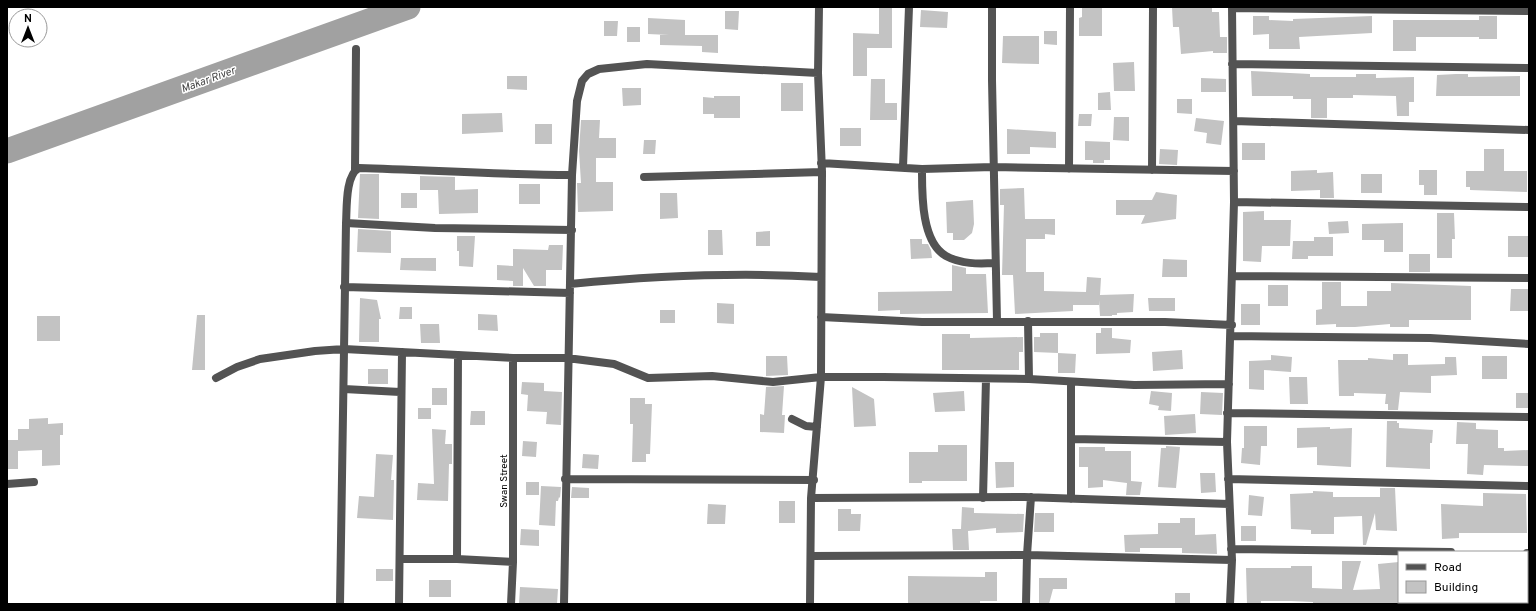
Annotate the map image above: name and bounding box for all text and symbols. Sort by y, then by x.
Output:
north arrow [8,8,48,48]
text: N [24,12,32,26]
water label: Makar River [179,63,238,96]
street label: Swan Street [498,454,511,508]
legend [1398,551,1528,603]
text: Road [1434,560,1462,576]
text: Building [1434,580,1478,596]

